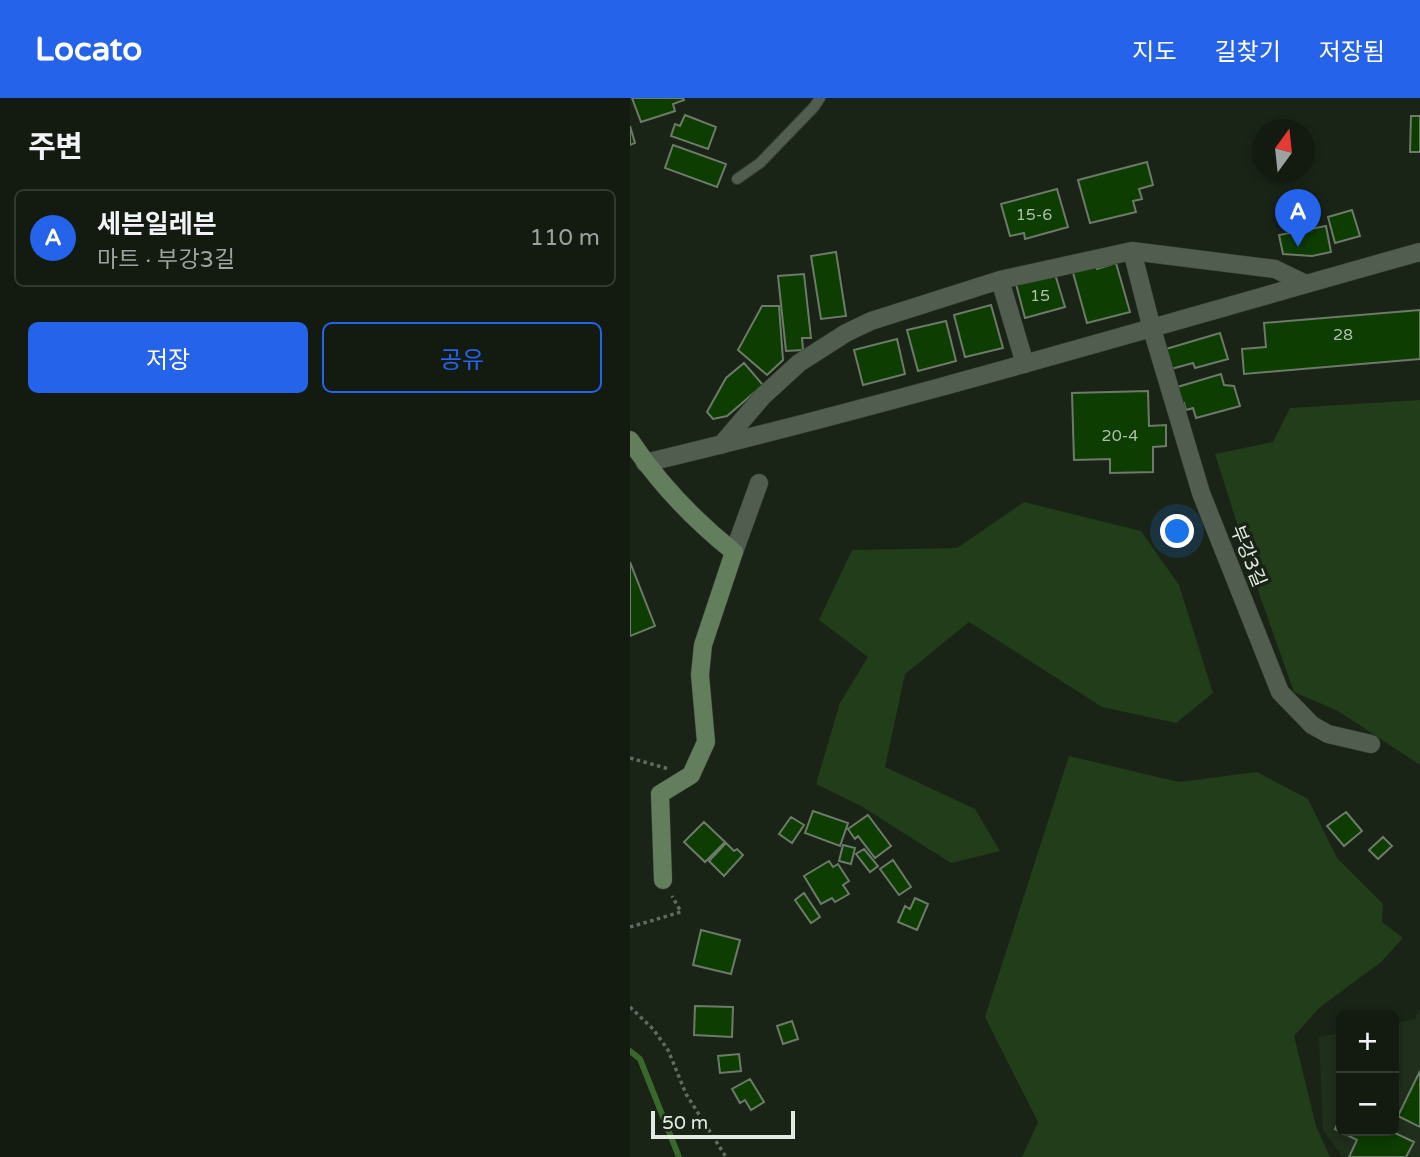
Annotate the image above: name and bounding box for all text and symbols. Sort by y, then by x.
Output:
text: Locato [35,30,142,69]
text: 지도 [1132,38,1177,67]
text: 길찾기 [1215,38,1281,67]
text: 저장됨 [1319,38,1385,67]
north arrow [1252,119,1315,182]
text: 주변 [28,129,83,166]
pin: A [1275,189,1321,247]
house number: 15-6 [1016,205,1052,225]
text: 세븐일레븐 [97,209,217,240]
text: A [44,224,62,252]
text: 110 m [530,224,600,252]
text: 마트 · 부강3길 [97,246,235,274]
house number: 15 [1030,286,1050,306]
button: 저장 [28,322,308,393]
button: 공유 [322,322,602,393]
house number: 28 [1333,325,1353,345]
house number: 20-4 [1102,426,1138,446]
your location [1160,514,1194,548]
street label: 부강3길 [1226,522,1270,590]
map controls [1336,1010,1399,1136]
button: + [1336,1010,1399,1073]
button: − [1336,1073,1399,1136]
scale bar [651,1108,794,1140]
text: 50 m [662,1112,708,1134]

